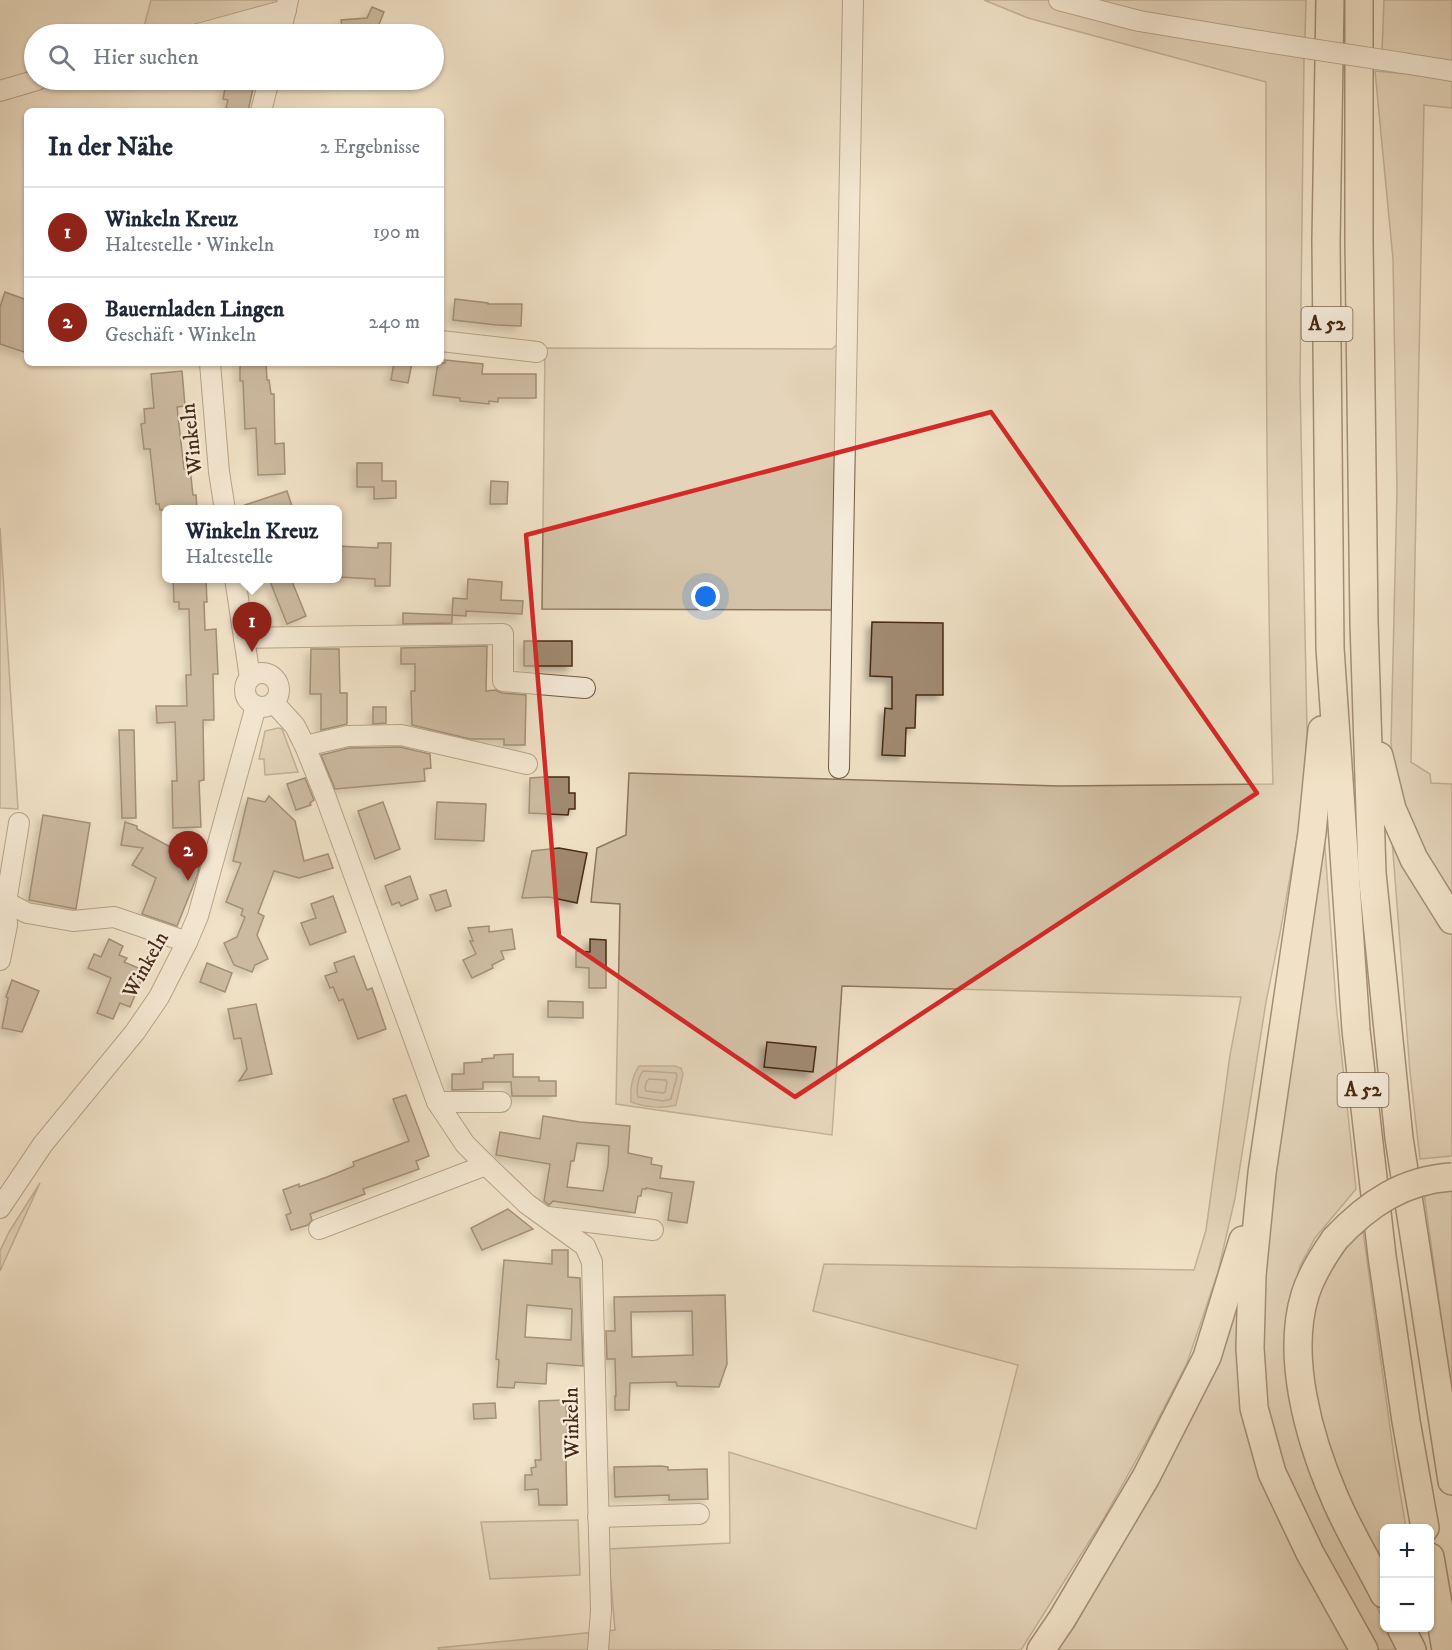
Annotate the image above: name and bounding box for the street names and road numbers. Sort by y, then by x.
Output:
road number: A 52 [1302,307,1352,341]
street label: Winkeln [175,402,209,477]
street label: Winkeln [117,927,175,1004]
road number: A 52 [1338,1073,1388,1107]
street label: Winkeln [558,1387,586,1460]

